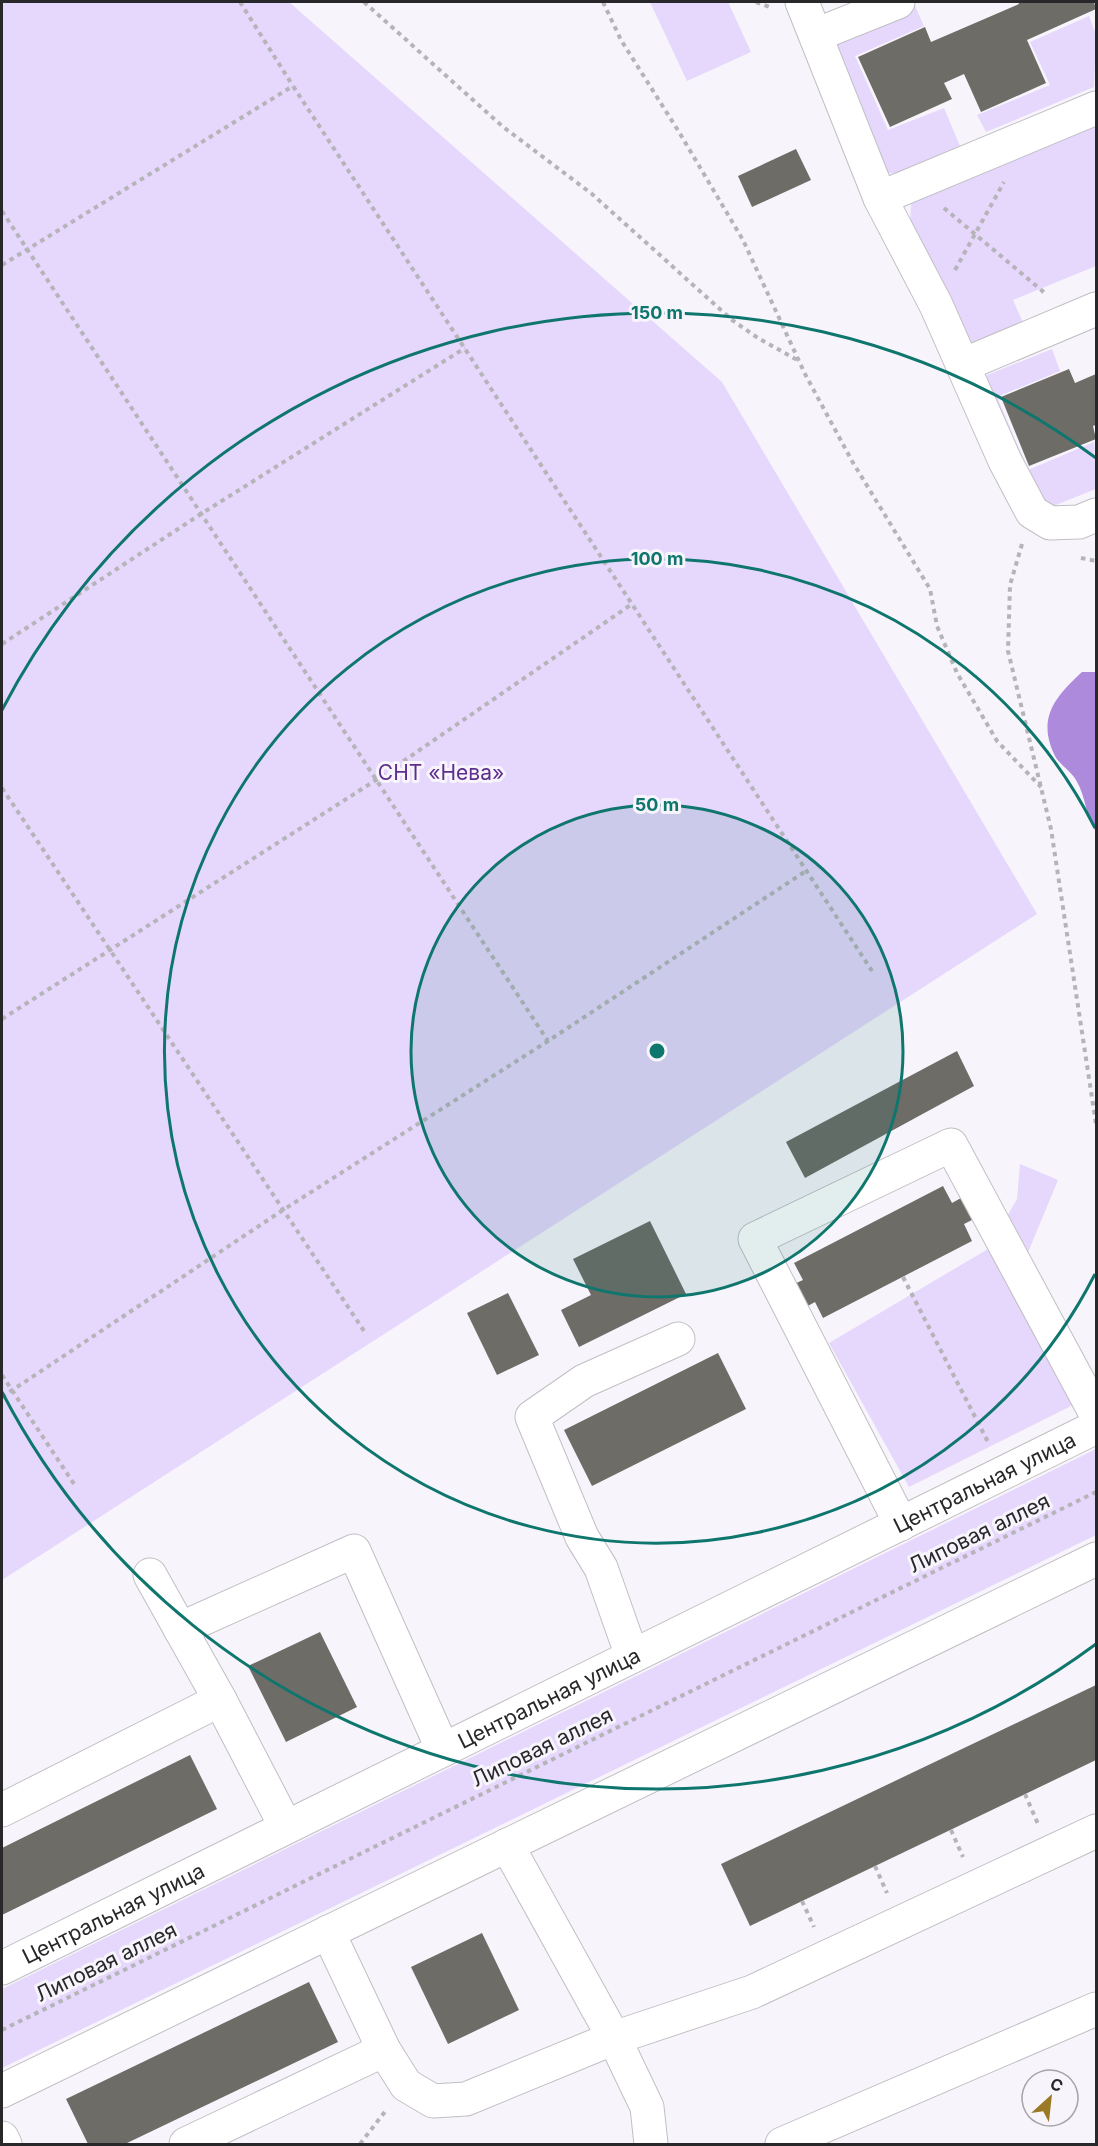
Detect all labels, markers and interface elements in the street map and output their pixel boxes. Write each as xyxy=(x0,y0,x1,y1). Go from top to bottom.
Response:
text: 150 m xyxy=(631,302,683,323)
text: 100 m xyxy=(631,548,683,569)
park label: СНТ «Нева» xyxy=(378,760,504,785)
text: 50 m xyxy=(635,794,679,815)
centre of rings xyxy=(647,1041,667,1061)
street label: Центральная улица xyxy=(889,1427,1080,1538)
street label: Липовая аллея xyxy=(904,1488,1054,1578)
street label: Центральная улица xyxy=(454,1642,644,1753)
street label: Липовая аллея xyxy=(467,1702,617,1792)
street label: Центральная улица xyxy=(18,1857,208,1969)
street label: Липовая аллея xyxy=(31,1917,181,2007)
north arrow xyxy=(1020,2068,1080,2128)
text: С xyxy=(1047,2073,1067,2096)

